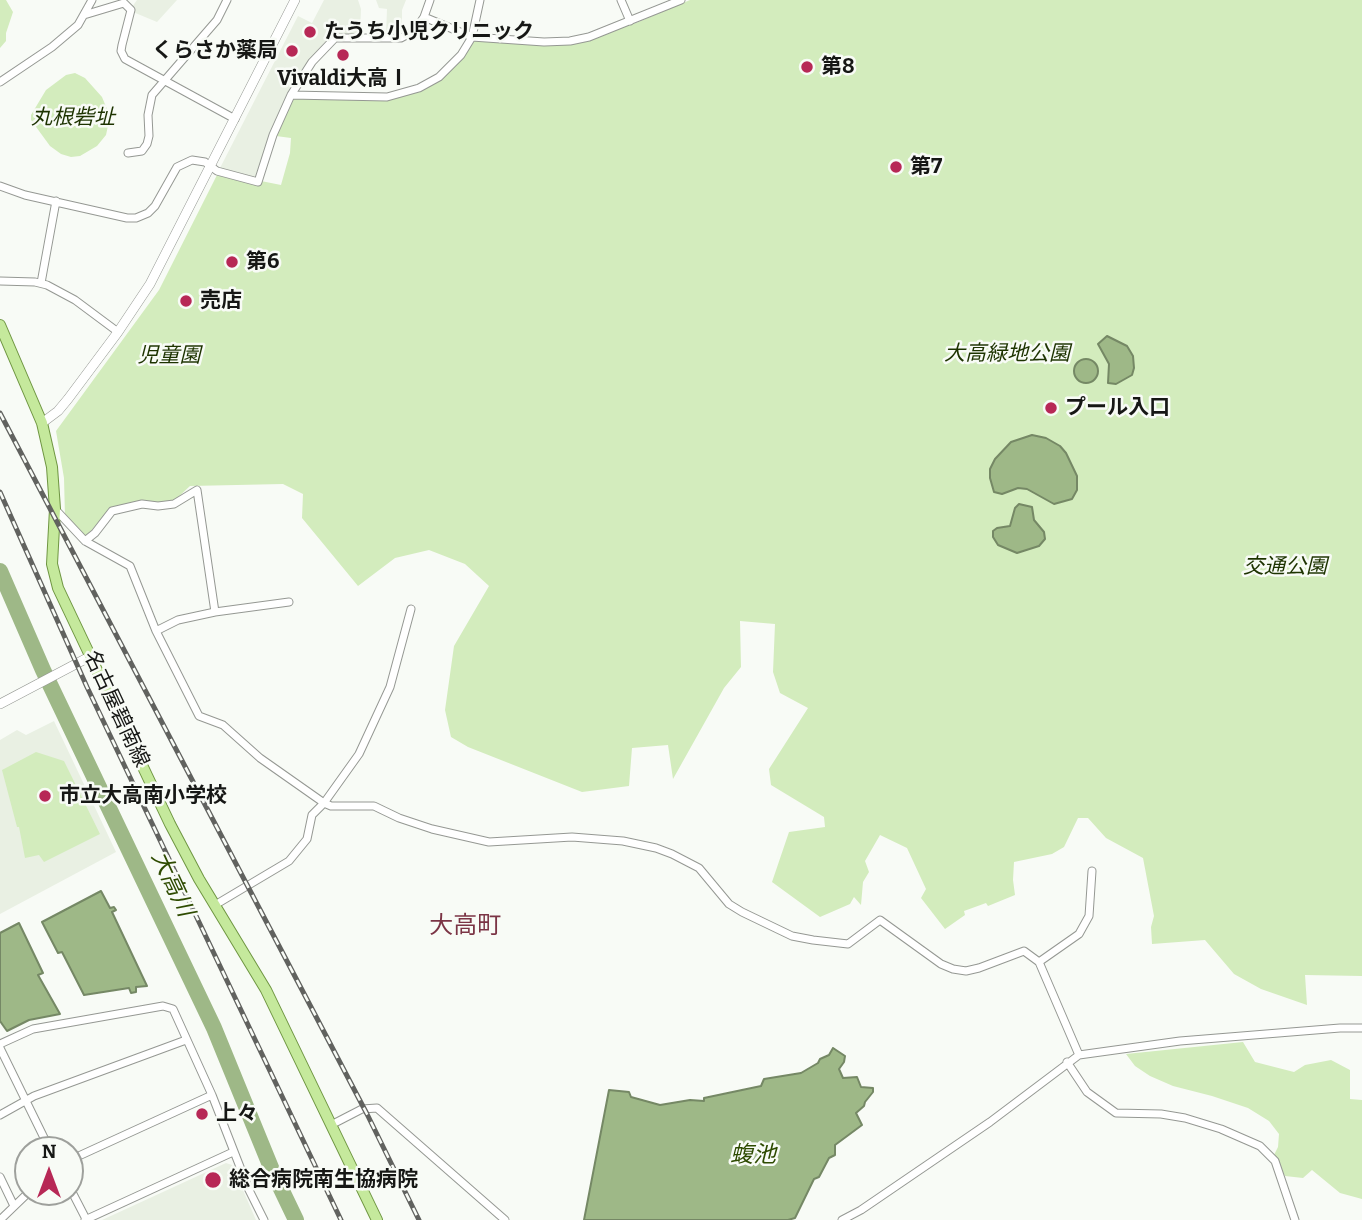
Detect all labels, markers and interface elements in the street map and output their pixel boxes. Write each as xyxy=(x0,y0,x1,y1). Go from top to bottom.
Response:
place label: たうち小児クリニック xyxy=(324,19,534,45)
marker: たうち小児クリニック xyxy=(302,24,318,40)
place label: くらさか薬局 xyxy=(152,38,278,64)
marker: くらさか薬局 xyxy=(284,43,300,59)
marker: Vivaldi大高Ⅰ xyxy=(335,47,351,63)
place label: 第8 xyxy=(821,54,855,80)
marker: 第8 xyxy=(799,59,815,75)
place label: Vivaldi大高Ⅰ xyxy=(277,66,409,92)
park label: 丸根砦址 xyxy=(31,105,115,131)
place label: 第7 xyxy=(910,154,942,180)
marker: 第7 xyxy=(888,159,904,175)
place label: 第6 xyxy=(246,249,279,275)
marker: 第6 xyxy=(224,254,240,270)
place label: 売店 xyxy=(200,288,242,314)
marker: 売店 xyxy=(178,293,194,309)
park label: 大高緑地公園 xyxy=(944,341,1070,367)
park label: 児童園 xyxy=(138,343,200,369)
place label: プール入口 xyxy=(1065,395,1170,421)
marker: プール入口 xyxy=(1043,400,1059,416)
park label: 交通公園 xyxy=(1243,554,1327,580)
street label: 名古屋碧南線 xyxy=(78,647,154,771)
place label: 市立大高南小学校 xyxy=(59,783,227,809)
marker: 市立大高南小学校 xyxy=(37,788,53,804)
water label: 大高川 xyxy=(145,847,199,921)
district label: 大高町 xyxy=(429,912,501,940)
place label: 上々 xyxy=(216,1101,258,1127)
marker: 上々 xyxy=(194,1106,210,1122)
north arrow xyxy=(14,1136,84,1206)
text: N xyxy=(42,1140,56,1163)
water label: 蝮池 xyxy=(730,1142,776,1170)
place label: 総合病院南生協病院 xyxy=(229,1167,418,1193)
marker: 総合病院南生協病院 xyxy=(203,1170,223,1190)

